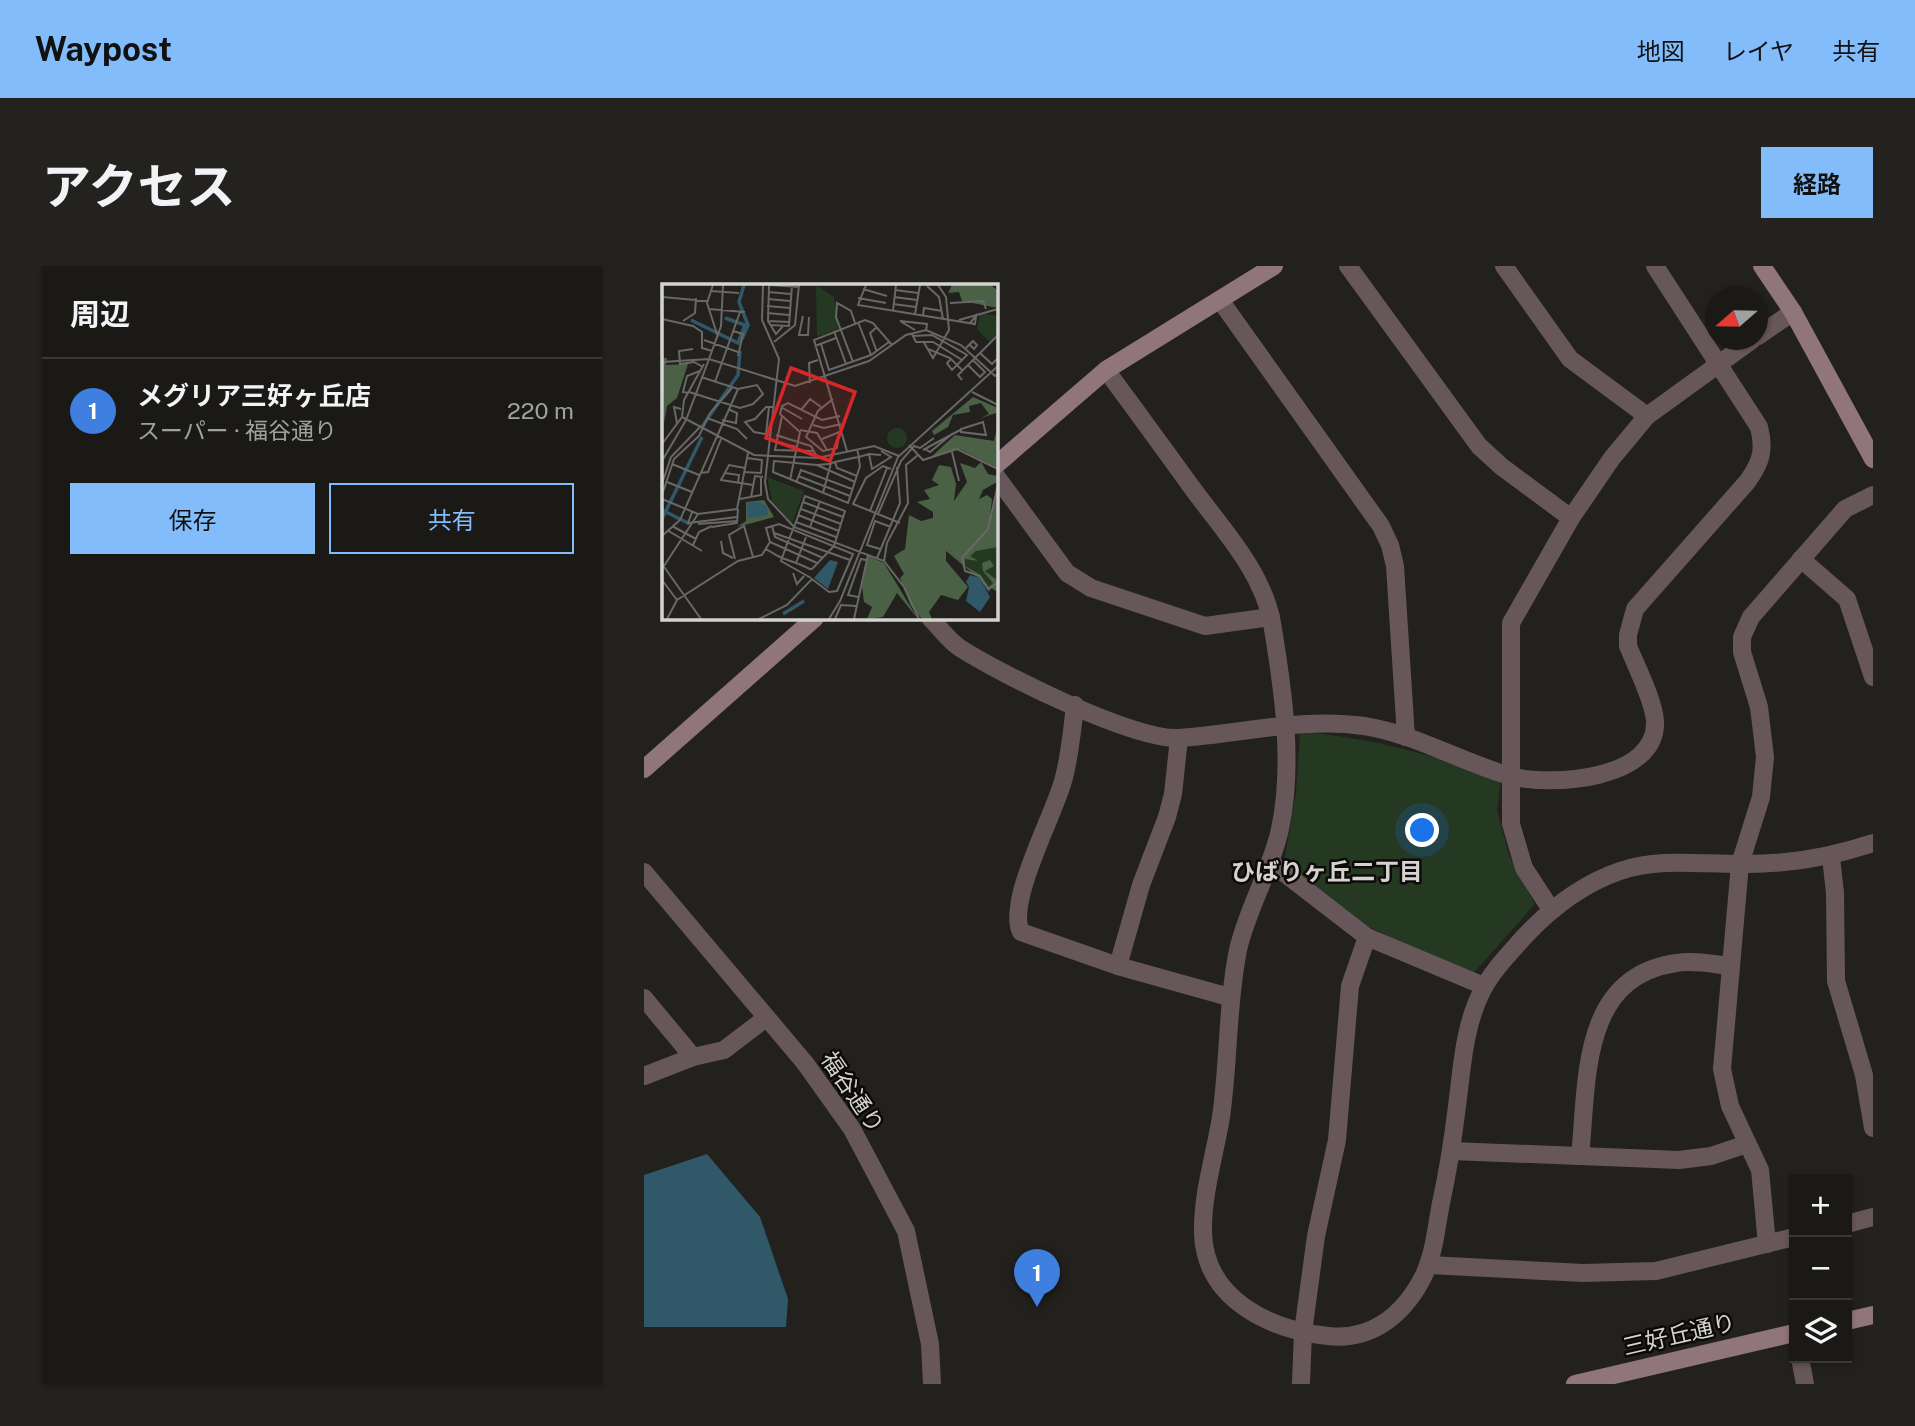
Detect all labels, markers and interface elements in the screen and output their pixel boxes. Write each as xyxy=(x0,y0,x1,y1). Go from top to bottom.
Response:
text: Waypost xyxy=(35,30,172,68)
text: 地図 xyxy=(1637,37,1685,65)
text: レイヤ xyxy=(1723,37,1794,65)
text: 共有 xyxy=(1832,37,1880,65)
button: 経路 xyxy=(1761,147,1873,218)
text: アクセス xyxy=(42,157,236,215)
inset map xyxy=(662,284,998,620)
north arrow xyxy=(1705,287,1768,350)
text: 周辺 xyxy=(70,296,130,332)
text: メグリア三好ヶ丘店 xyxy=(137,380,371,411)
text: 1 xyxy=(88,397,98,424)
text: 220 m xyxy=(507,397,574,424)
text: スーパー · 福谷通り xyxy=(137,417,337,444)
button: 保存 xyxy=(70,483,315,554)
button: 共有 xyxy=(329,483,574,554)
your location xyxy=(1405,813,1439,847)
district label: ひばりヶ丘二丁目 xyxy=(1231,857,1423,885)
street label: 福谷通り xyxy=(816,1046,890,1138)
map controls xyxy=(1789,1174,1852,1363)
button: + xyxy=(1789,1174,1852,1237)
button: − xyxy=(1789,1237,1852,1300)
pin: 1 xyxy=(1014,1249,1060,1307)
button: layers xyxy=(1789,1300,1852,1363)
street label: 三好丘通り xyxy=(1620,1308,1738,1360)

